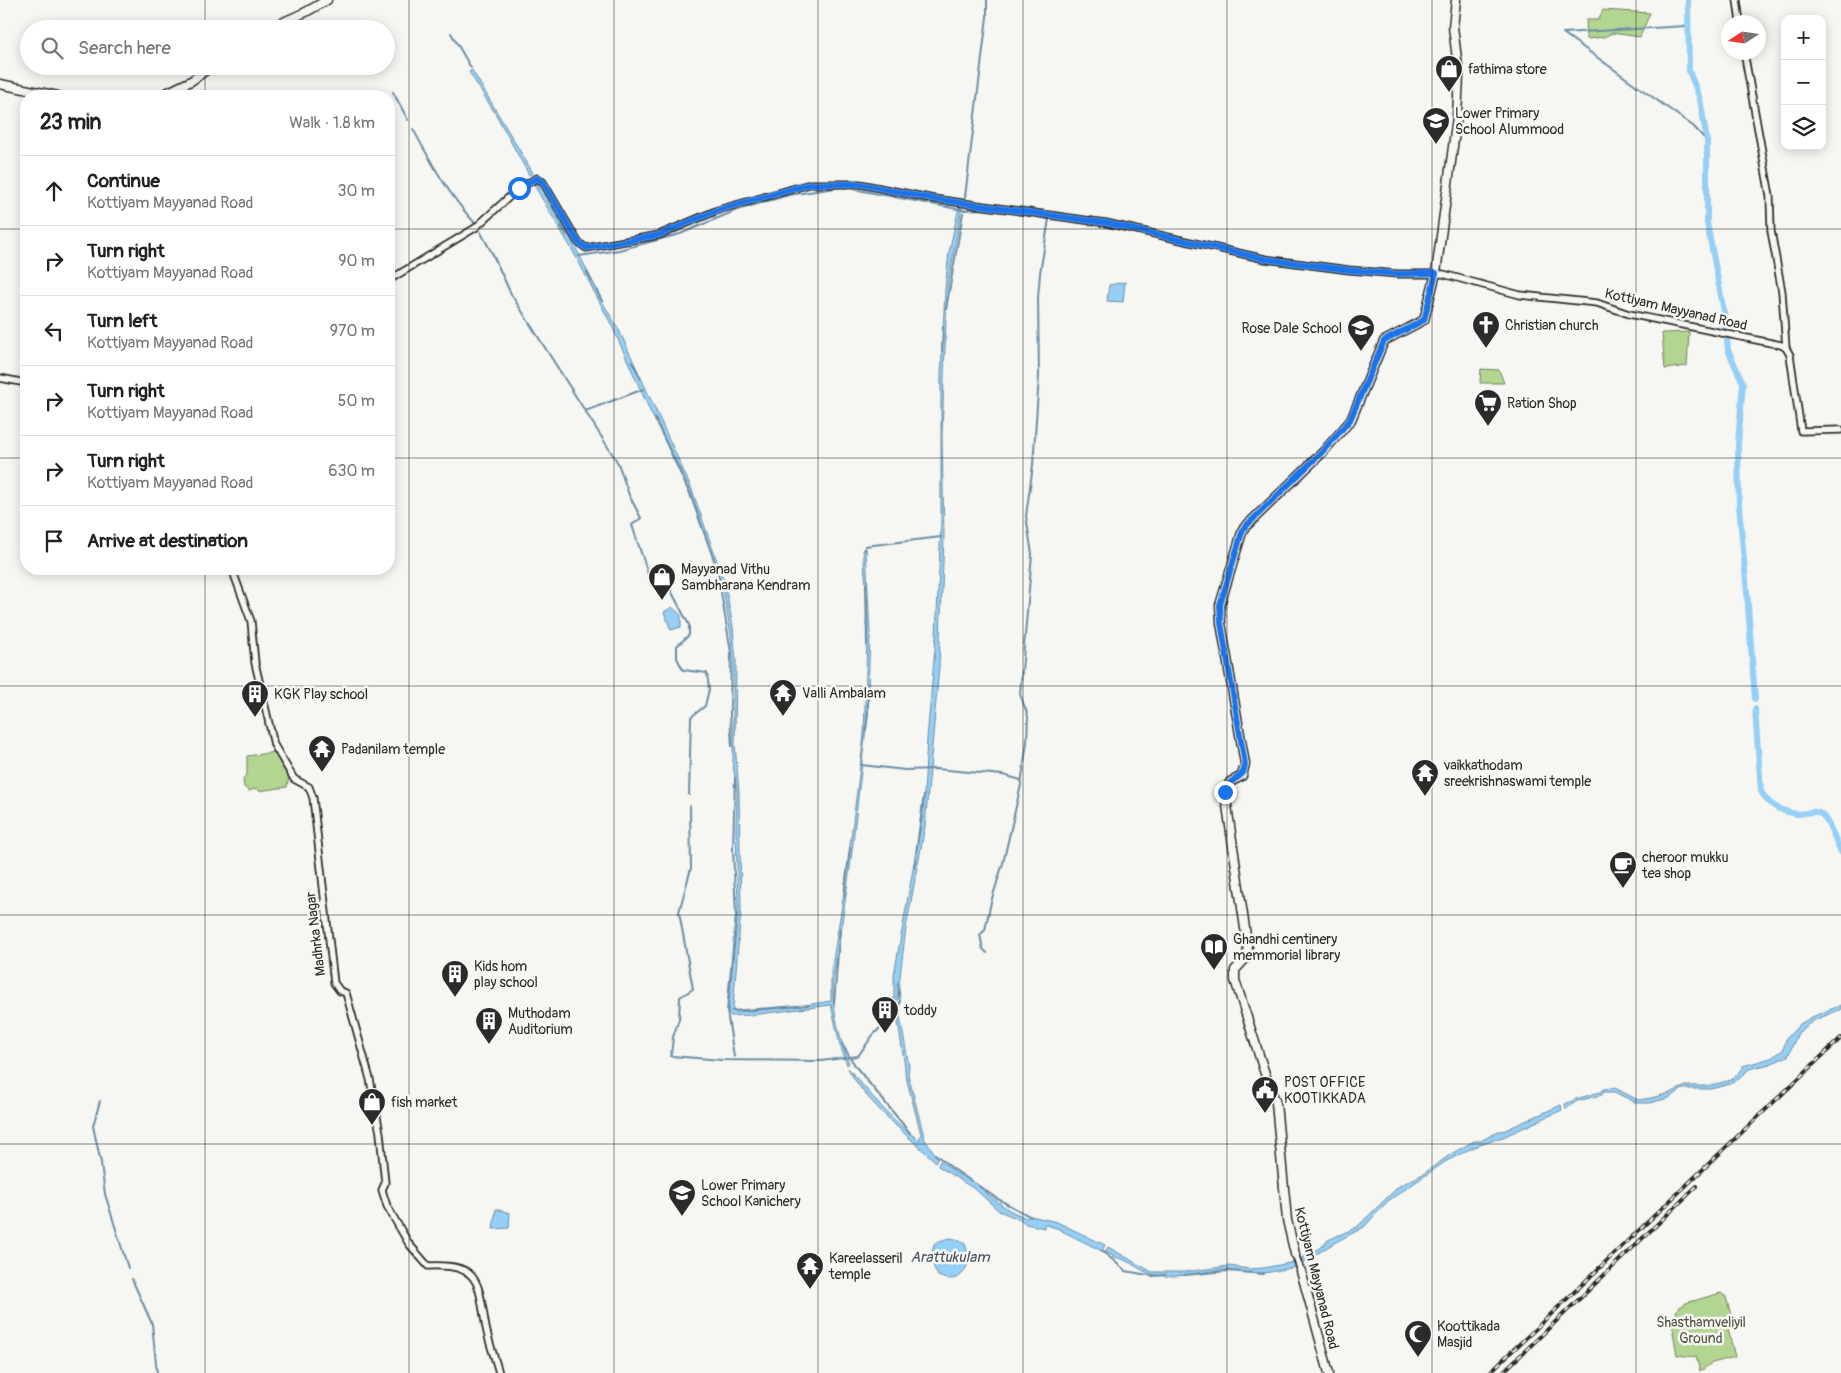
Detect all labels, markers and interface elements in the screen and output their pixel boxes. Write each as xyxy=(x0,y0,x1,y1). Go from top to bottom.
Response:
north arrow xyxy=(1721,15,1766,60)
map controls xyxy=(1781,15,1826,150)
button: + xyxy=(1781,15,1826,60)
search box xyxy=(20,20,395,75)
icon: search xyxy=(38,34,66,62)
text: Search here xyxy=(78,36,171,60)
shop icon: fathima store xyxy=(1434,54,1464,93)
button: − xyxy=(1781,60,1826,105)
place label: fathima store xyxy=(1468,61,1547,78)
place label: Lower Primary School Alummood xyxy=(1455,105,1564,138)
button: layers xyxy=(1781,105,1826,150)
school or university icon: Lower Primary School Alummood xyxy=(1421,106,1451,145)
text: 23 min xyxy=(40,109,101,136)
text: Walk · 1.8 km xyxy=(289,113,375,133)
text: Continue xyxy=(87,169,160,193)
icon: ahead xyxy=(40,177,68,205)
route start xyxy=(508,177,531,200)
text: 30 m xyxy=(337,181,375,201)
text: Kottiyam Mayyanad Road xyxy=(87,193,253,213)
text: Turn right xyxy=(87,239,165,263)
icon: right xyxy=(40,247,68,275)
text: 90 m xyxy=(338,251,375,271)
text: Kottiyam Mayyanad Road xyxy=(87,263,253,283)
street label: Kottiyam Mayyanad Road xyxy=(1603,285,1749,334)
text: Turn left xyxy=(87,309,157,333)
church icon: Christian church xyxy=(1471,310,1501,349)
school or university icon: Rose Dale School xyxy=(1346,313,1376,352)
icon: left xyxy=(40,317,68,345)
place label: Christian church xyxy=(1505,317,1599,334)
place label: Rose Dale School xyxy=(1241,320,1342,337)
text: 970 m xyxy=(330,321,375,341)
text: Kottiyam Mayyanad Road xyxy=(87,333,253,353)
text: Turn right xyxy=(87,379,165,403)
icon: right xyxy=(40,387,68,415)
supermarket icon: Ration Shop xyxy=(1473,388,1503,427)
text: 50 m xyxy=(338,391,375,411)
place label: Ration Shop xyxy=(1507,395,1577,412)
text: Kottiyam Mayyanad Road xyxy=(87,403,253,423)
text: Turn right xyxy=(87,449,165,473)
icon: right xyxy=(40,457,68,485)
text: 630 m xyxy=(328,461,375,481)
text: Kottiyam Mayyanad Road xyxy=(87,473,253,493)
icon: arrive xyxy=(40,527,68,555)
text: Arrive at destination xyxy=(87,529,248,553)
place label: Mayyanad Vithu Sambharana Kendram xyxy=(681,561,810,594)
shop icon: Mayyanad Vithu Sambharana Kendram xyxy=(647,562,677,601)
temple icon: Valli Ambalam xyxy=(768,678,798,717)
building icon: KGK Play school xyxy=(240,679,270,718)
place label: Valli Ambalam xyxy=(802,685,886,702)
place label: KGK Play school xyxy=(274,686,368,703)
temple icon: Padanilam temple xyxy=(307,734,337,773)
place label: Padanilam temple xyxy=(341,741,445,758)
place label: vaikkathodam sreekrishnaswami temple xyxy=(1443,757,1591,790)
temple icon: vaikkathodam sreekrishnaswami temple xyxy=(1410,758,1440,797)
route end xyxy=(1214,781,1237,804)
place label: cheroor mukku tea shop xyxy=(1641,849,1729,882)
cafe icon: cheroor mukku tea shop xyxy=(1608,850,1638,889)
street label: Madhrka Nagar xyxy=(302,891,329,977)
place label: Ghandhi centinery memmorial library xyxy=(1233,931,1340,964)
library icon: Ghandhi centinery memmorial library xyxy=(1199,932,1229,971)
place label: Kids hom play school xyxy=(474,958,538,991)
building icon: Kids hom play school xyxy=(440,959,470,998)
building icon: toddy xyxy=(870,995,900,1034)
place label: toddy xyxy=(903,1002,937,1019)
place label: Muthodam Auditorium xyxy=(508,1005,573,1038)
building icon: Muthodam Auditorium xyxy=(474,1006,504,1045)
place label: POST OFFICE KOOTIKKADA xyxy=(1284,1074,1366,1107)
public building icon: POST OFFICE KOOTIKKADA xyxy=(1250,1075,1280,1114)
shop icon: fish market xyxy=(357,1087,387,1126)
place label: fish market xyxy=(391,1094,458,1111)
place label: Lower Primary School Kanichery xyxy=(701,1177,801,1210)
school or university icon: Lower Primary School Kanichery xyxy=(667,1178,697,1217)
street label: Kottiyam Mayyanad Road xyxy=(1291,1205,1342,1351)
water label: Arattukulam xyxy=(911,1248,991,1267)
place label: Kareelasseril temple xyxy=(828,1250,903,1283)
temple icon: Kareelasseril temple xyxy=(795,1251,825,1290)
park label: Shasthamveliyil Ground xyxy=(1656,1314,1746,1347)
place label: Koottikada Masjid xyxy=(1437,1318,1500,1351)
mosque icon: Koottikada Masjid xyxy=(1403,1319,1433,1358)

